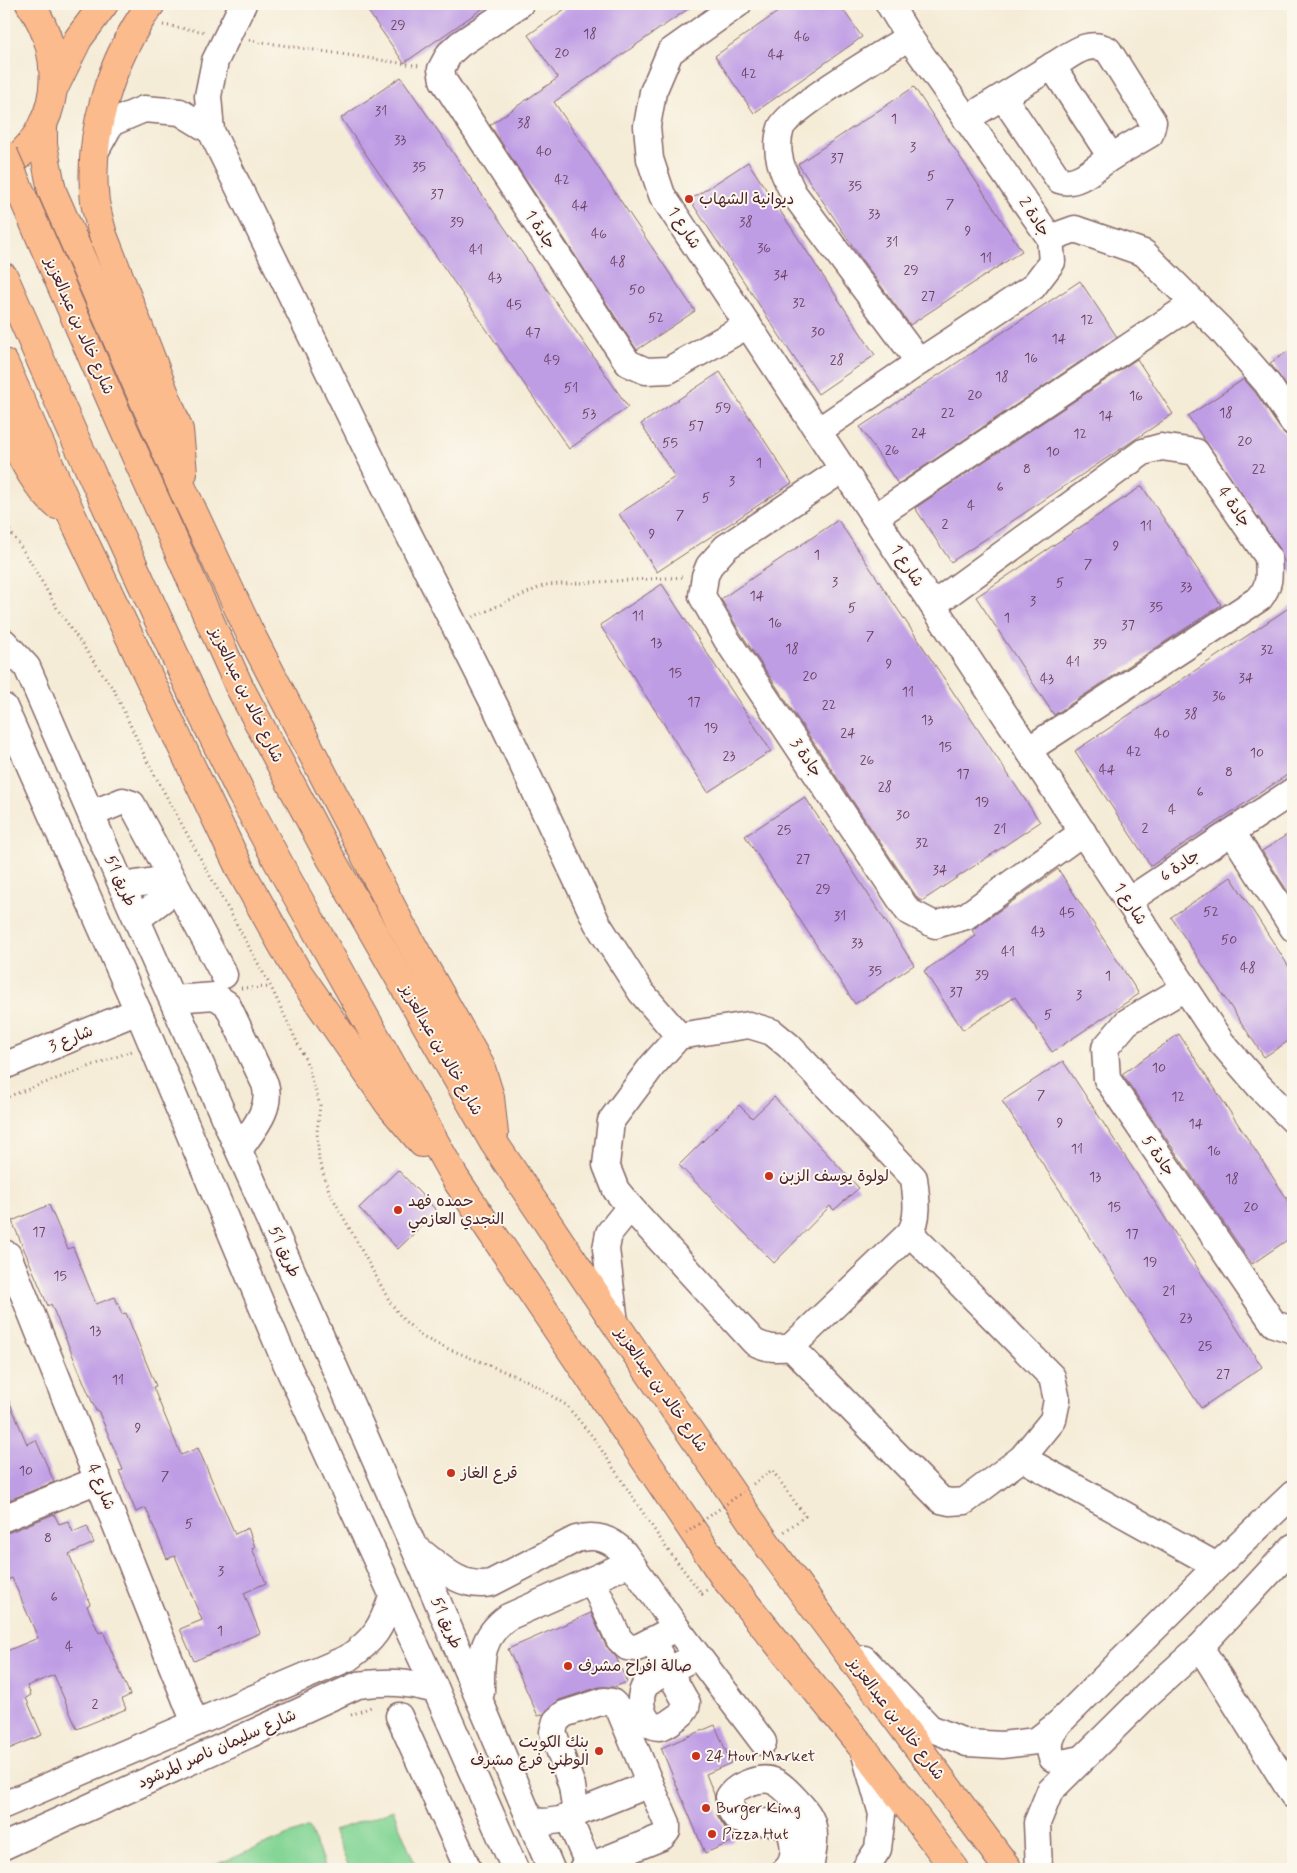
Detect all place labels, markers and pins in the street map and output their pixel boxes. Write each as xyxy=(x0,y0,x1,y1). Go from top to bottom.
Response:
place label: ديوانية الشهاب xyxy=(699,189,794,210)
marker: ديوانية الشهاب xyxy=(683,193,695,205)
place label: لولوة يوسف الزبن xyxy=(779,1166,889,1187)
marker: لولوة يوسف الزبن xyxy=(763,1170,775,1182)
place label: حمده فهد النجدي العازمي xyxy=(408,1191,504,1233)
marker: حمده فهد النجدي العازمي xyxy=(392,1204,404,1216)
place label: قرع الغاز xyxy=(459,1463,518,1484)
marker: قرع الغاز xyxy=(445,1467,457,1479)
place label: صالة افراح مشرف xyxy=(578,1656,692,1677)
marker: صالة افراح مشرف xyxy=(562,1660,574,1672)
place label: بنك الكويت الوطني فرع مشرف xyxy=(470,1732,589,1774)
marker: بنك الكويت الوطني فرع مشرف xyxy=(593,1745,605,1757)
place label: 24 Hour Market xyxy=(706,1746,816,1767)
marker: 24 Hour Market xyxy=(690,1750,702,1762)
place label: Burger King xyxy=(716,1798,801,1820)
marker: Burger King xyxy=(700,1802,712,1814)
place label: Pizza Hut xyxy=(722,1824,789,1845)
marker: Pizza Hut xyxy=(706,1828,718,1840)

